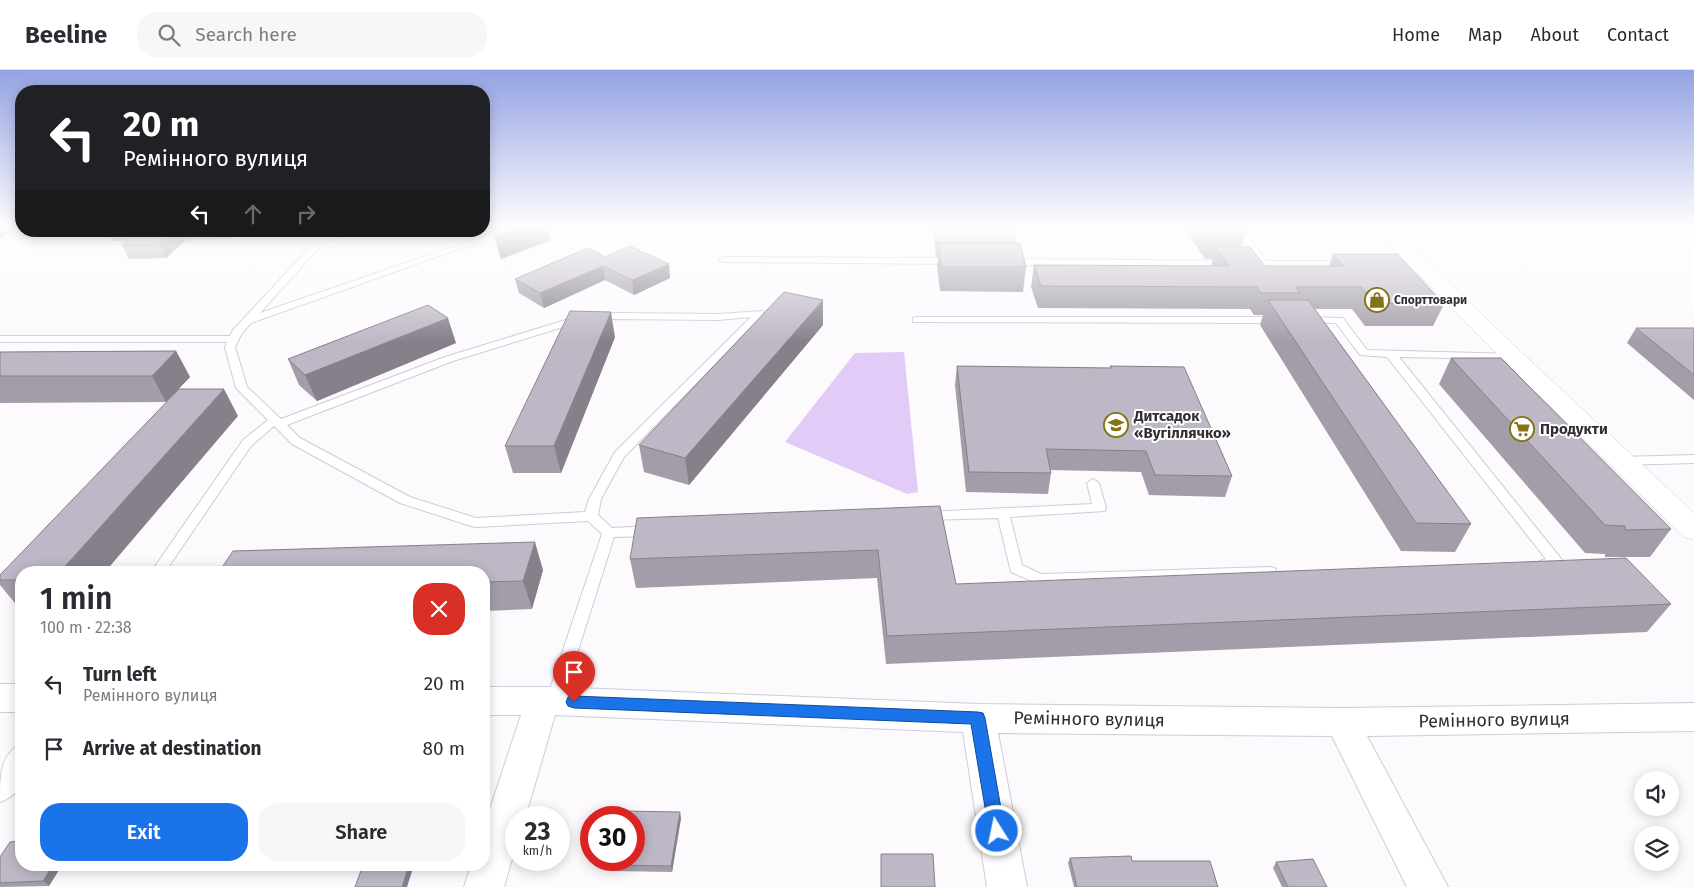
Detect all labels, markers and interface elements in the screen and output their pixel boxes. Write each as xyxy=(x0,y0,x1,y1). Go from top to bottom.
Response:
search box xyxy=(137,12,487,57)
text: Beeline xyxy=(25,21,107,49)
icon: search xyxy=(155,21,183,49)
text: Search here xyxy=(195,23,297,46)
text: Home xyxy=(1392,24,1440,46)
text: Map xyxy=(1468,24,1502,46)
text: About xyxy=(1530,24,1579,46)
text: Contact xyxy=(1607,24,1669,46)
text: 20 m xyxy=(123,103,199,145)
icon: left xyxy=(40,105,105,170)
text: Ремінного вулиця xyxy=(123,145,308,172)
icon: left xyxy=(186,200,214,228)
icon: ahead xyxy=(239,200,267,228)
icon: right xyxy=(292,200,320,228)
shop icon: Спорттовари xyxy=(1364,287,1390,313)
place label: Спорттовари xyxy=(1394,293,1467,307)
place label: Дитсадок «Вугіллячко» xyxy=(1133,407,1231,442)
school or university icon: Дитсадок «Вугіллячко» xyxy=(1103,412,1129,438)
supermarket icon: Продукти xyxy=(1509,416,1535,442)
place label: Продукти xyxy=(1540,420,1608,438)
text: 1 min xyxy=(40,581,112,617)
button: close xyxy=(413,583,465,635)
text: 100 m · 22:38 xyxy=(40,618,132,637)
pin xyxy=(553,651,595,702)
icon: arrive xyxy=(560,658,588,686)
text: Turn left xyxy=(83,663,157,686)
icon: left xyxy=(40,670,68,698)
text: 20 m xyxy=(424,672,465,695)
text: Ремінного вулиця xyxy=(83,686,218,705)
street label: Ремінного вулиця xyxy=(1013,707,1165,731)
street label: Ремінного вулиця xyxy=(1418,708,1570,732)
icon: arrive xyxy=(40,735,68,763)
text: Arrive at destination xyxy=(83,737,262,760)
text: 80 m xyxy=(423,737,465,760)
map controls xyxy=(1634,771,1679,871)
button: sound xyxy=(1634,771,1679,816)
button: Exit xyxy=(40,803,248,861)
button: Share xyxy=(258,803,465,861)
position arrow xyxy=(970,804,1022,856)
speed limit sign: 30 xyxy=(580,806,645,871)
text: 23 xyxy=(525,817,550,847)
button: layers xyxy=(1634,826,1679,871)
text: km/h xyxy=(523,844,552,858)

